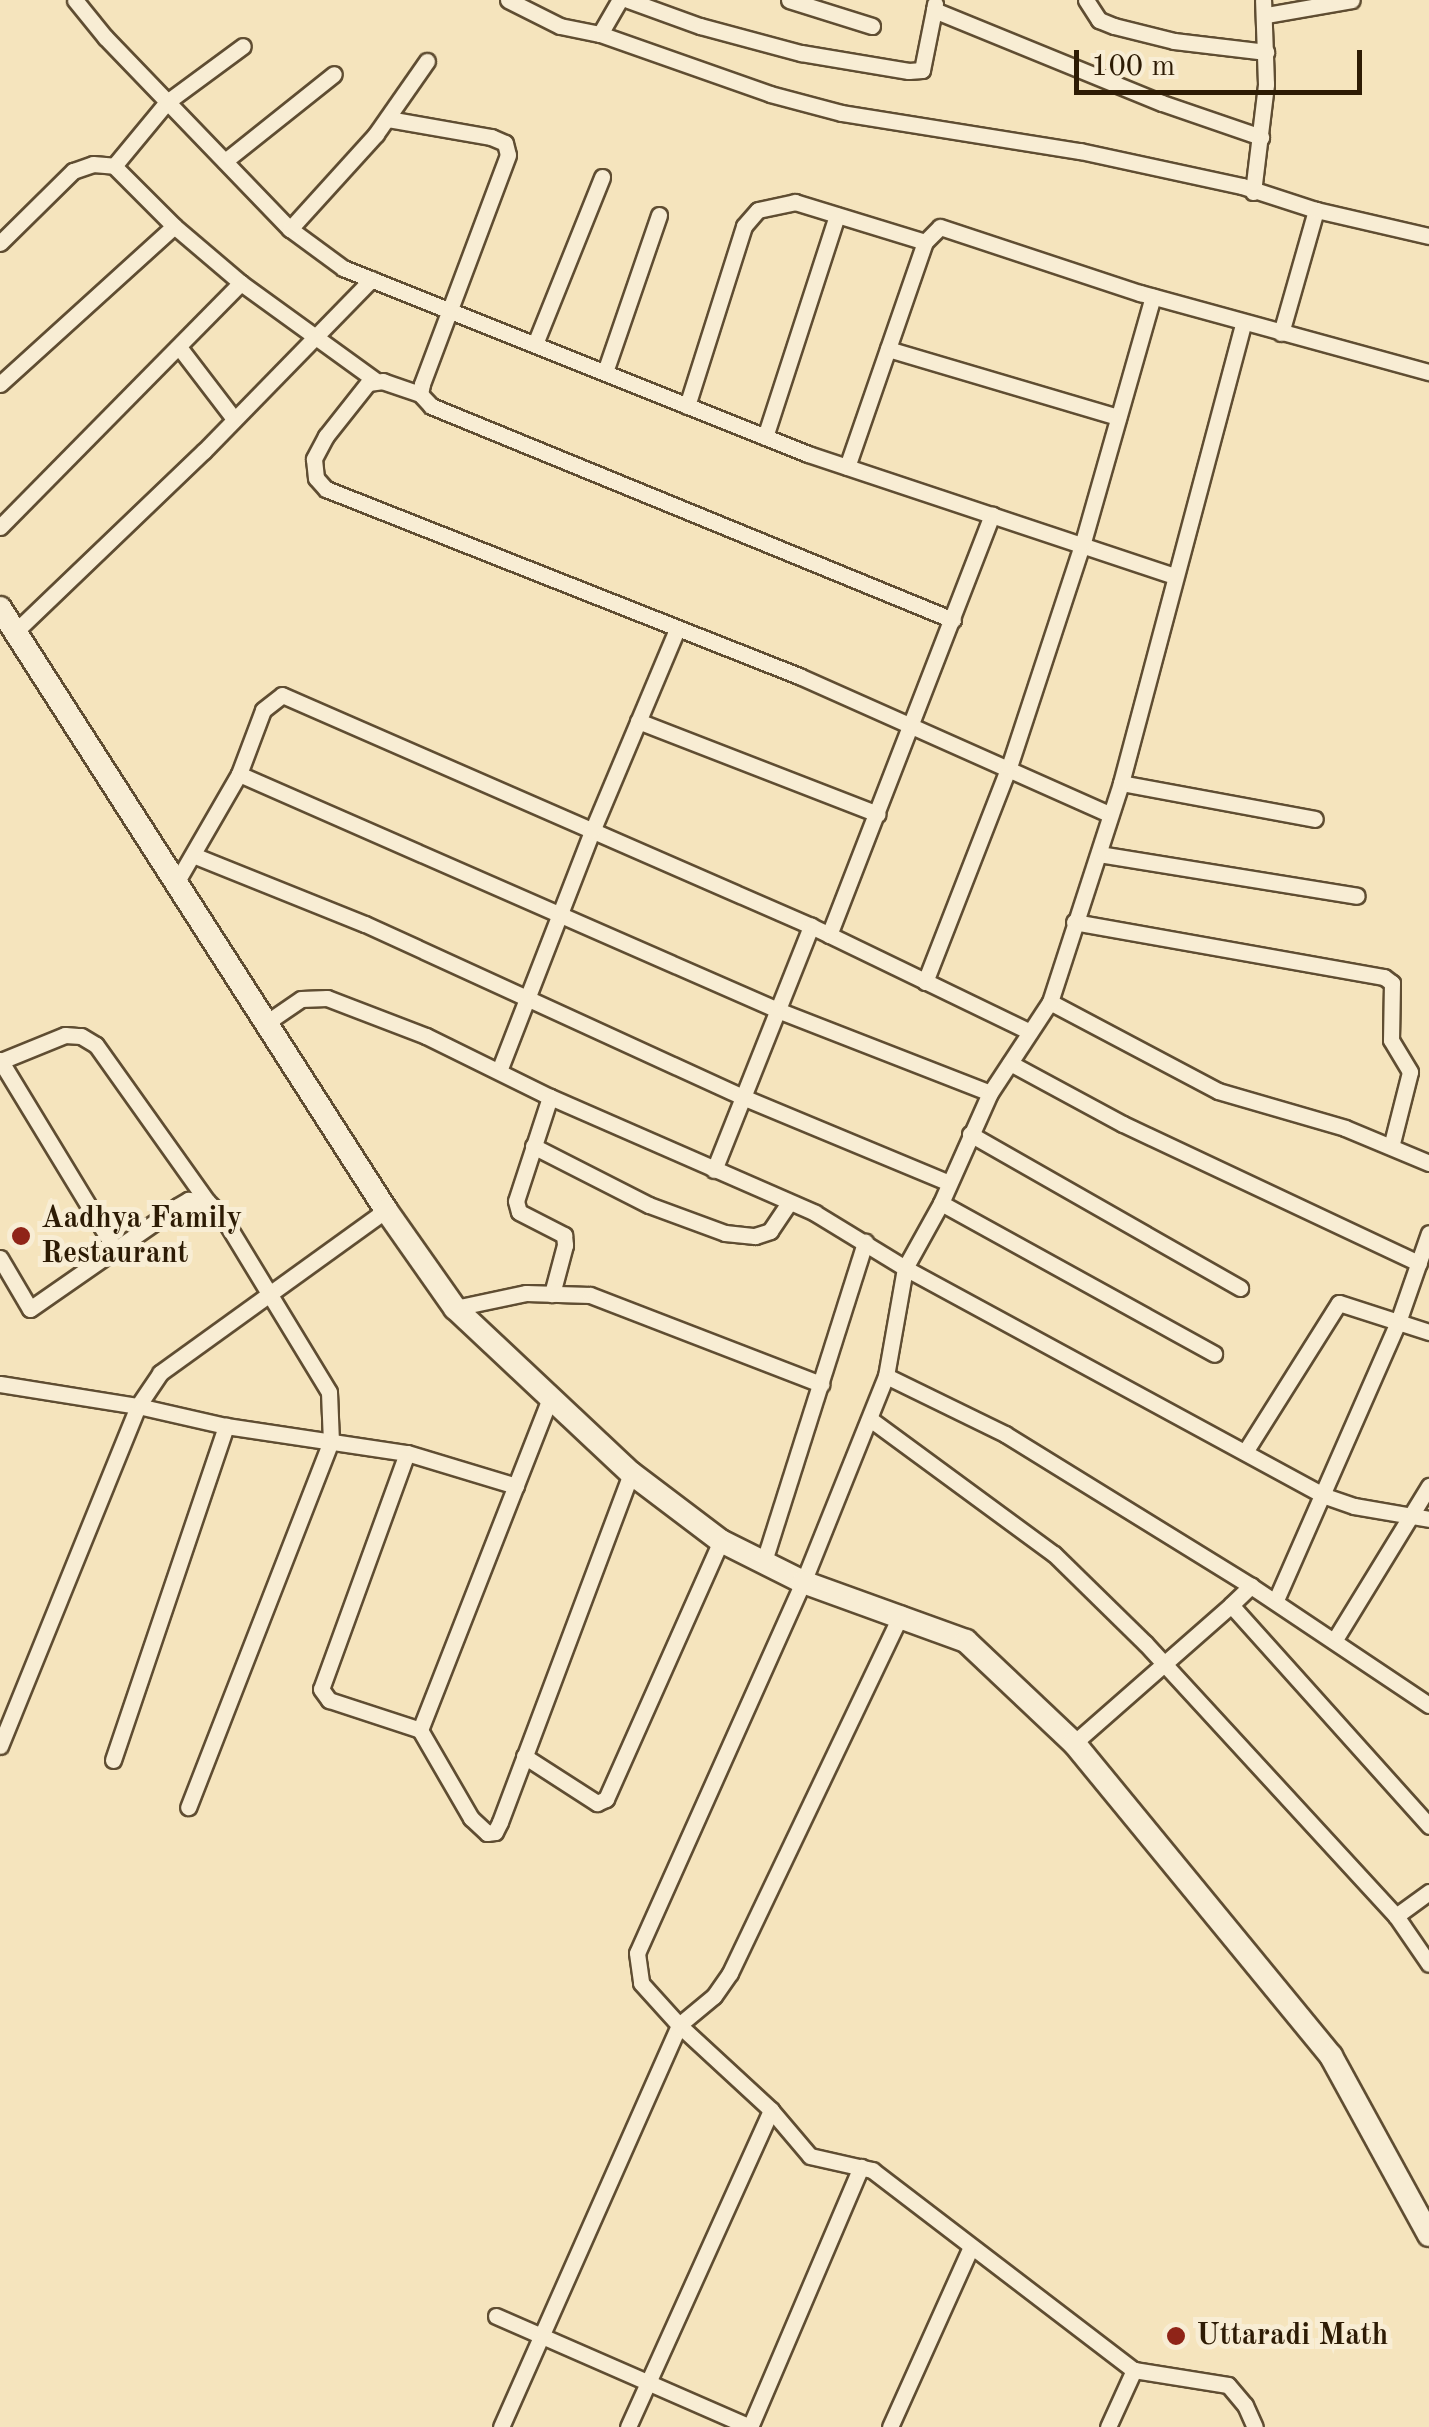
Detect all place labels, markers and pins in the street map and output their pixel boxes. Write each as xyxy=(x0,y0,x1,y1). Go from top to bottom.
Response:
place label: Aadhya Family Restaurant xyxy=(41,1201,242,1272)
marker: Aadhya Family Restaurant xyxy=(10,1225,32,1247)
place label: Uttaradi Math xyxy=(1196,2318,1388,2354)
marker: Uttaradi Math xyxy=(1165,2325,1187,2347)

